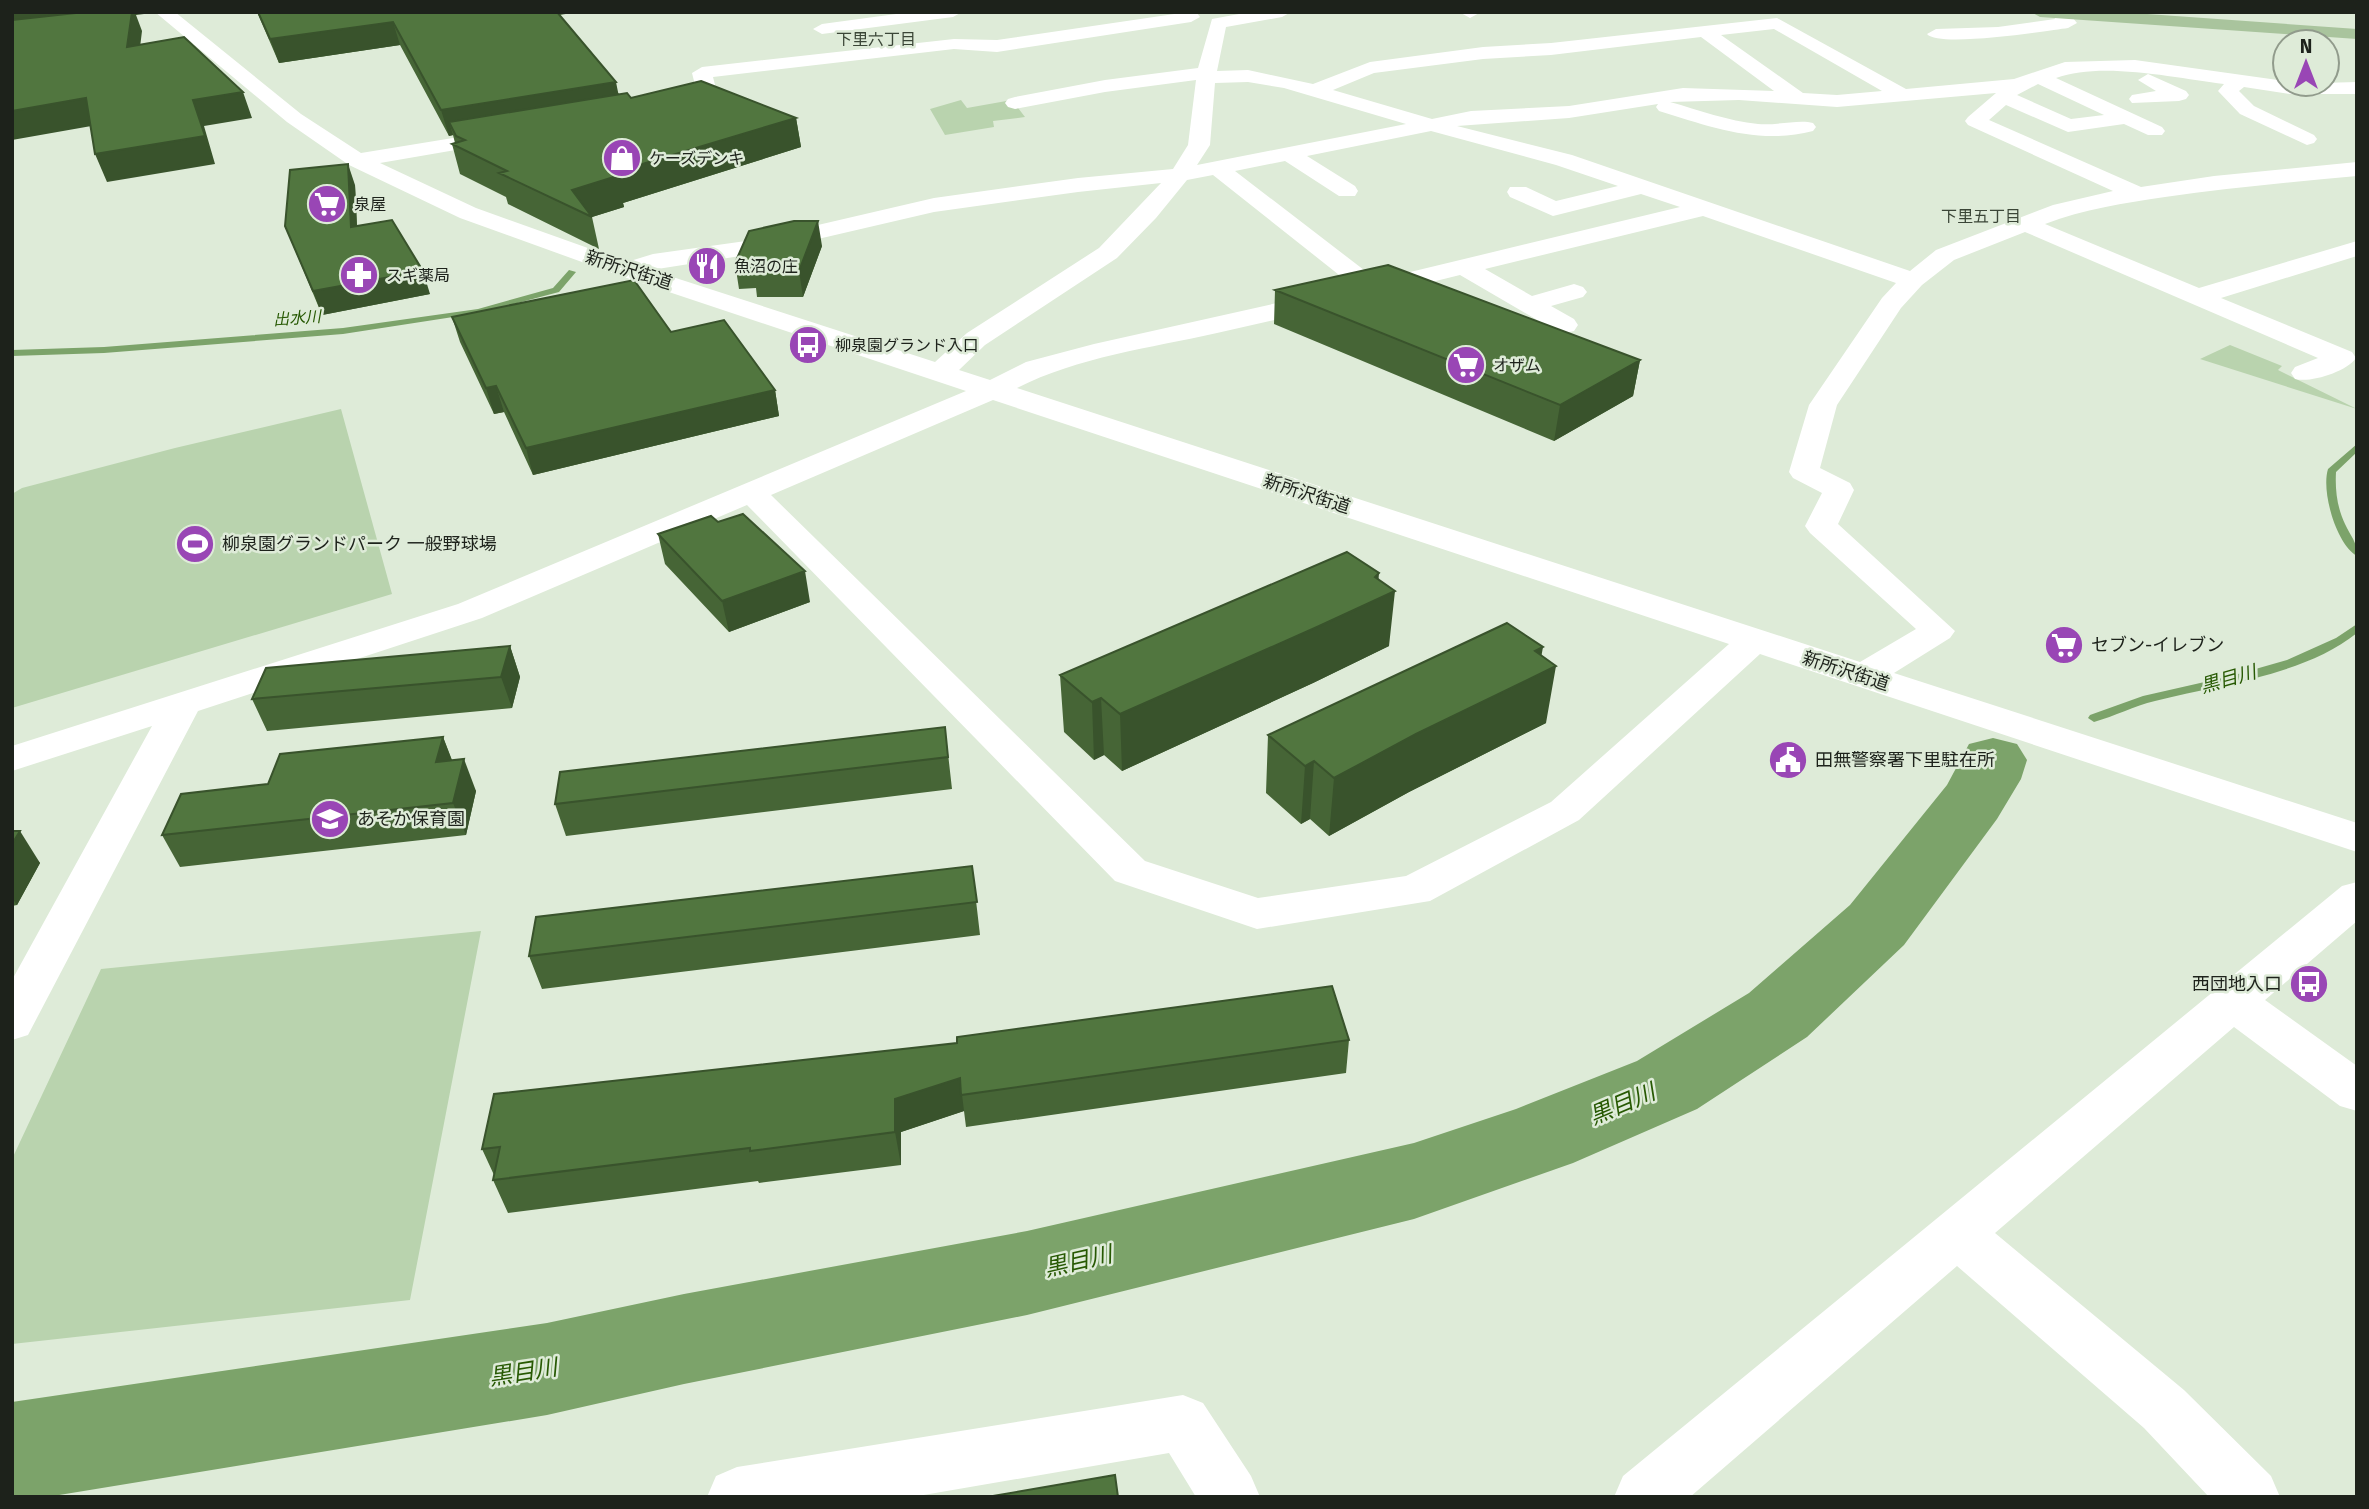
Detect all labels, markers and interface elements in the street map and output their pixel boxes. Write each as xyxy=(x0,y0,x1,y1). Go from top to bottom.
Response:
north arrow xyxy=(2271,28,2341,98)
district label: 下里六丁目 xyxy=(836,30,916,49)
text: N xyxy=(2300,35,2312,58)
shop icon: ケーズデンキ xyxy=(601,137,643,179)
place label: ケーズデンキ xyxy=(649,149,744,168)
supermarket icon: 泉屋 xyxy=(306,183,348,225)
place label: 泉屋 xyxy=(354,195,386,214)
district label: 下里五丁目 xyxy=(1941,207,2021,226)
restaurant icon: 魚沼の庄 xyxy=(686,245,728,287)
street label: 新所沢街道 xyxy=(583,246,675,294)
pharmacy icon: スギ薬局 xyxy=(338,254,380,296)
place label: 魚沼の庄 xyxy=(734,257,798,276)
place label: スギ薬局 xyxy=(386,266,450,285)
water label: 出水川 xyxy=(272,307,324,329)
bus stop icon: 柳泉園グランド入口 xyxy=(787,324,829,366)
place label: 柳泉園グランド入口 xyxy=(835,336,979,355)
supermarket icon: オザム xyxy=(1445,344,1487,386)
place label: オザム xyxy=(1493,356,1541,375)
street label: 新所沢街道 xyxy=(1261,470,1353,518)
sports icon: 柳泉園グランドパーク 一般野球場 xyxy=(174,523,216,565)
place label: 柳泉園グランドパーク 一般野球場 xyxy=(222,533,497,555)
supermarket icon: セブン-イレブン xyxy=(2043,624,2085,666)
place label: セブン-イレブン xyxy=(2091,634,2224,656)
street label: 新所沢街道 xyxy=(1800,647,1892,695)
water label: 黒目川 xyxy=(2197,660,2260,698)
public building icon: 田無警察署下里駐在所 xyxy=(1767,739,1809,781)
place label: 田無警察署下里駐在所 xyxy=(1815,749,1995,771)
school or university icon: あそか保育園 xyxy=(309,798,351,840)
place label: あそか保育園 xyxy=(357,808,465,830)
bus stop icon: 西団地入口 xyxy=(2288,963,2330,1005)
place label: 西団地入口 xyxy=(2192,973,2282,995)
water label: 黒目川 xyxy=(1585,1076,1662,1130)
water label: 黒目川 xyxy=(1041,1239,1118,1282)
water label: 黒目川 xyxy=(487,1352,562,1391)

